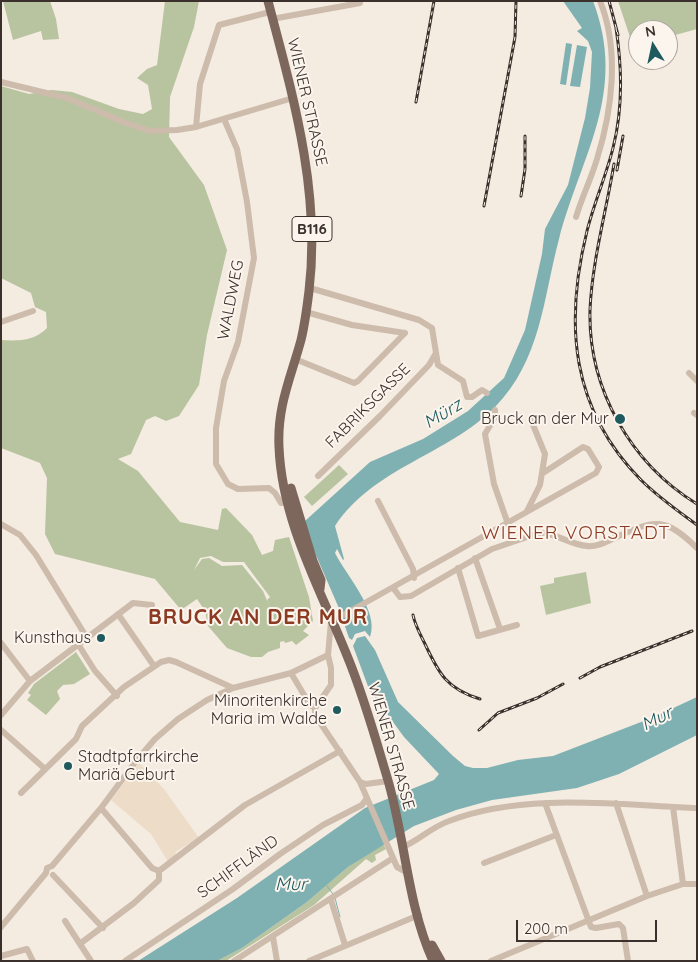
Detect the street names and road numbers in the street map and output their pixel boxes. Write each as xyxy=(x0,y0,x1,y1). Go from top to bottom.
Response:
street label: WIENER STRASSE xyxy=(283,36,331,168)
road number: B116 xyxy=(292,216,332,242)
street label: WALDWEG xyxy=(214,258,248,342)
street label: FABRIKSGASSE xyxy=(322,360,414,452)
street label: WIENER STRASSE xyxy=(364,680,418,812)
street label: SCHIFFLÄND xyxy=(194,831,282,903)

